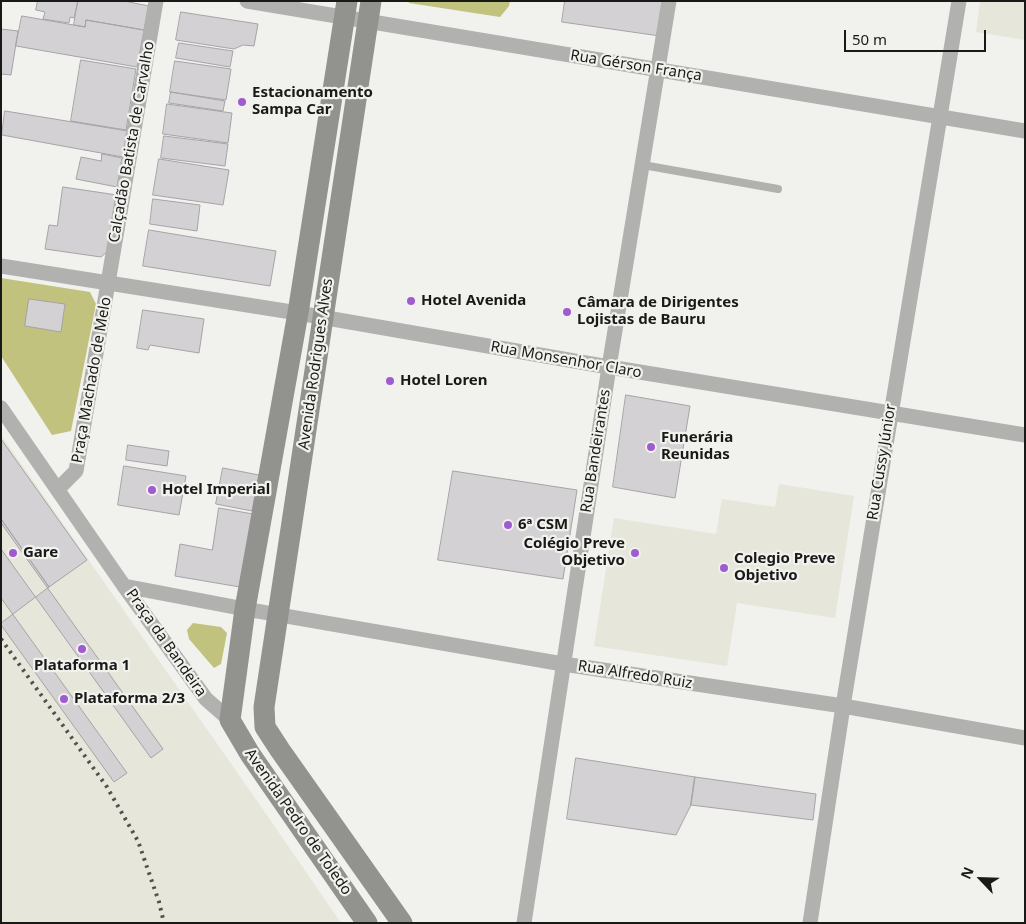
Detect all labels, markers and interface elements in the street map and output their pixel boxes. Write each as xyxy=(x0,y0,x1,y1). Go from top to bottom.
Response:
scale bar xyxy=(846,20,988,52)
text: 50 m xyxy=(852,29,887,49)
street label: Calçadão Batista de Carvalho xyxy=(105,40,159,244)
street label: Rua Gérson França xyxy=(569,47,703,85)
place label: Estacionamento Sampa Car xyxy=(252,84,373,119)
marker: Estacionamento Sampa Car xyxy=(236,96,248,108)
street label: Avenida Rodrigues Alves xyxy=(295,277,337,451)
place label: Hotel Avenida xyxy=(421,292,526,310)
place label: Câmara de Dirigentes Lojistas de Bauru xyxy=(577,294,739,329)
street label: Praça Machado de Melo xyxy=(68,295,116,465)
marker: Hotel Avenida xyxy=(405,295,417,307)
marker: Câmara de Dirigentes Lojistas de Bauru xyxy=(561,306,573,318)
street label: Rua Monsenhor Claro xyxy=(489,338,643,382)
place label: Hotel Loren xyxy=(400,372,488,390)
marker: Hotel Loren xyxy=(384,375,396,387)
street label: Rua Bandeirantes xyxy=(577,388,615,514)
street label: Rua Cussy Júnior xyxy=(864,403,900,521)
place label: Funerária Reunidas xyxy=(661,429,733,464)
marker: Funerária Reunidas xyxy=(645,441,657,453)
place label: Hotel Imperial xyxy=(162,481,270,499)
marker: Hotel Imperial xyxy=(146,484,158,496)
place label: 6ª CSM xyxy=(518,516,568,534)
marker: 6ª CSM xyxy=(502,519,514,531)
place label: Colégio Preve Objetivo xyxy=(523,535,625,570)
place label: Gare xyxy=(23,544,58,562)
marker: Gare xyxy=(7,547,19,559)
marker: Colégio Preve Objetivo xyxy=(629,547,641,559)
place label: Colegio Preve Objetivo xyxy=(734,550,836,585)
marker: Colegio Preve Objetivo xyxy=(718,562,730,574)
street label: Praça da Bandeira xyxy=(122,586,210,700)
marker: Plataforma 1 xyxy=(76,643,88,655)
place label: Plataforma 1 xyxy=(34,657,130,675)
street label: Rua Alfredo Ruiz xyxy=(577,657,693,693)
place label: Plataforma 2/3 xyxy=(74,690,185,708)
marker: Plataforma 2/3 xyxy=(58,693,70,705)
street label: Avenida Pedro de Toledo xyxy=(241,745,355,899)
north arrow xyxy=(956,854,1006,904)
text: N xyxy=(956,864,978,882)

